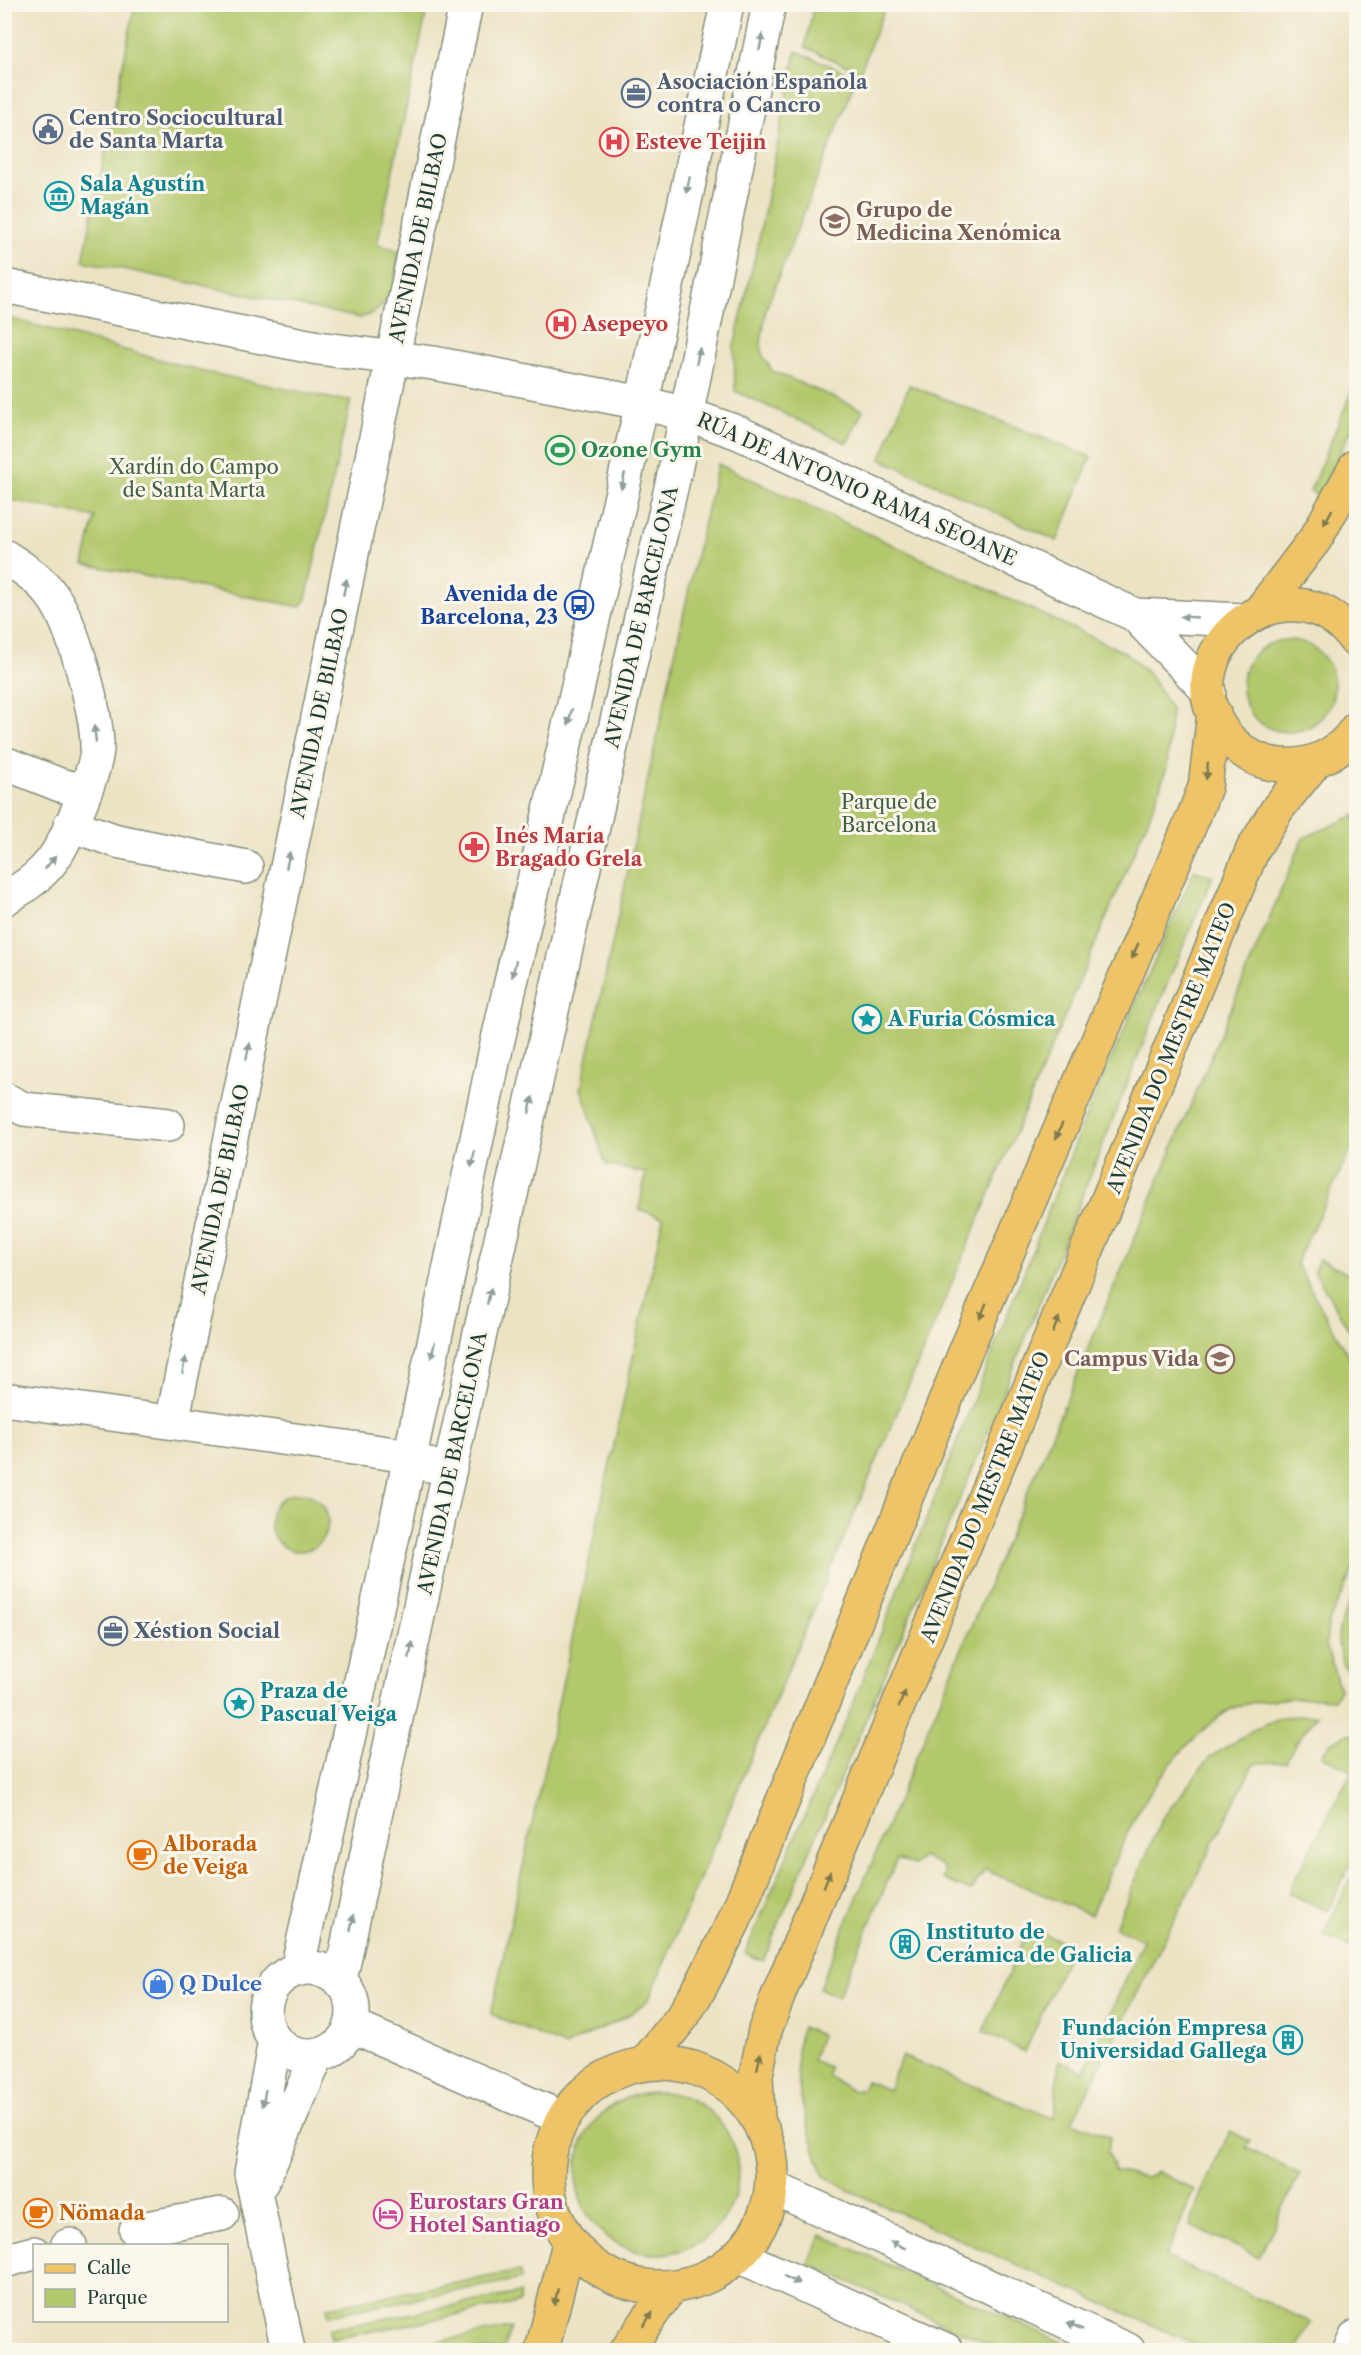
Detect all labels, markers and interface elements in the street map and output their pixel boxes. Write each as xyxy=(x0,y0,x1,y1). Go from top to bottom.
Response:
one-way arrow xyxy=(757,32,766,51)
place label: Asociación Española contra o Cancro xyxy=(656,70,868,117)
office icon: Asociación Española contra o Cancro xyxy=(620,77,652,109)
place label: Centro Sociocultural de Santa Marta xyxy=(69,106,283,153)
public building icon: Centro Sociocultural de Santa Marta xyxy=(32,113,64,145)
hospital icon: Esteve Teijin xyxy=(598,126,630,158)
place label: Esteve Teijin xyxy=(635,130,767,154)
street label: AVENIDA DE BILBAO xyxy=(384,131,452,346)
place label: Sala Agustín Magán xyxy=(80,172,206,219)
one-way arrow xyxy=(683,176,692,195)
museum icon: Sala Agustín Magán xyxy=(43,180,75,212)
place label: Grupo de Medicina Xenómica xyxy=(856,198,1062,245)
school or university icon: Grupo de Medicina Xenómica xyxy=(819,205,851,237)
hospital icon: Asepeyo xyxy=(545,308,577,340)
place label: Asepeyo xyxy=(581,312,668,336)
one-way arrow xyxy=(694,347,703,366)
street label: RÚA DE ANTONIO RAMA SEOANE xyxy=(694,407,1021,571)
sports icon: Ozone Gym xyxy=(544,434,576,466)
place label: Ozone Gym xyxy=(581,438,702,462)
park label: Xardín do Campo de Santa Marta xyxy=(108,455,279,502)
one-way arrow xyxy=(618,471,628,490)
street label: AVENIDA DE BARCELONA xyxy=(599,482,683,751)
one-way arrow xyxy=(1323,509,1333,526)
one-way arrow xyxy=(341,577,350,596)
place label: Avenida de Barcelona, 23 xyxy=(420,582,558,629)
bus stop icon: Avenida de Barcelona, 23 xyxy=(563,589,595,621)
street label: AVENIDA DE BILBAO xyxy=(285,606,353,821)
one-way arrow xyxy=(1180,613,1199,622)
one-way arrow xyxy=(565,708,575,726)
one-way arrow xyxy=(90,725,100,744)
one-way arrow xyxy=(1202,761,1212,780)
park label: Parque de Barcelona xyxy=(841,790,937,837)
place label: Inés María Bragado Grela xyxy=(495,824,643,871)
pharmacy icon: Inés María Bragado Grela xyxy=(458,831,490,863)
one-way arrow xyxy=(284,850,293,869)
one-way arrow xyxy=(43,855,56,871)
street label: AVENIDA DO MESTRE MATEO xyxy=(1101,899,1241,1198)
one-way arrow xyxy=(1130,943,1140,961)
one-way arrow xyxy=(509,959,519,978)
place icon: A Furia Cósmica xyxy=(851,1003,883,1035)
place label: A Furia Cósmica xyxy=(887,1007,1056,1031)
one-way arrow xyxy=(244,1041,254,1060)
street label: AVENIDA DE BILBAO xyxy=(186,1082,254,1297)
one-way arrow xyxy=(527,1096,537,1114)
one-way arrow xyxy=(1054,1122,1063,1140)
one-way arrow xyxy=(468,1150,478,1169)
one-way arrow xyxy=(484,1286,494,1305)
one-way arrow xyxy=(978,1302,988,1320)
one-way arrow xyxy=(1051,1315,1061,1333)
street label: AVENIDA DE BARCELONA xyxy=(412,1328,492,1598)
one-way arrow xyxy=(427,1341,437,1359)
school or university icon: Campus Vida xyxy=(1204,1343,1236,1375)
place label: Campus Vida xyxy=(1064,1347,1199,1371)
street label: AVENIDA DO MESTRE MATEO xyxy=(915,1348,1055,1647)
one-way arrow xyxy=(180,1355,189,1374)
office icon: Xéstion Social xyxy=(97,1615,129,1647)
place label: Xéstion Social xyxy=(133,1619,280,1643)
one-way arrow xyxy=(407,1640,416,1659)
place label: Praza de Pascual Veiga xyxy=(260,1679,397,1726)
place icon: Praza de Pascual Veiga xyxy=(223,1687,255,1719)
one-way arrow xyxy=(897,1689,907,1707)
place label: Alborada de Veiga xyxy=(162,1832,258,1879)
cafe icon: Alborada de Veiga xyxy=(126,1839,158,1871)
one-way arrow xyxy=(823,1870,832,1888)
one-way arrow xyxy=(348,1914,358,1932)
place label: Instituto de Cerámica de Galicia xyxy=(926,1920,1133,1967)
building icon: Instituto de Cerámica de Galicia xyxy=(889,1928,921,1960)
shop icon: Q Dulce xyxy=(142,1968,174,2000)
place label: Q Dulce xyxy=(179,1972,262,1996)
place label: Fundación Empresa Universidad Gallega xyxy=(1060,2016,1267,2063)
building icon: Fundación Empresa Universidad Gallega xyxy=(1272,2024,1304,2056)
one-way arrow xyxy=(755,2051,764,2070)
one-way arrow xyxy=(259,2088,268,2107)
place label: Eurostars Gran Hotel Santiago xyxy=(409,2190,564,2237)
cafe icon: Nömada xyxy=(22,2197,54,2229)
hotel icon: Eurostars Gran Hotel Santiago xyxy=(372,2198,404,2230)
place label: Nömada xyxy=(59,2201,145,2225)
one-way arrow xyxy=(889,2240,906,2249)
legend xyxy=(33,2244,228,2322)
text: Calle xyxy=(87,2257,131,2279)
one-way arrow xyxy=(784,2276,801,2285)
text: Parque xyxy=(87,2287,148,2309)
one-way arrow xyxy=(551,2288,561,2306)
one-way arrow xyxy=(642,2312,654,2328)
one-way arrow xyxy=(1065,2321,1083,2331)

